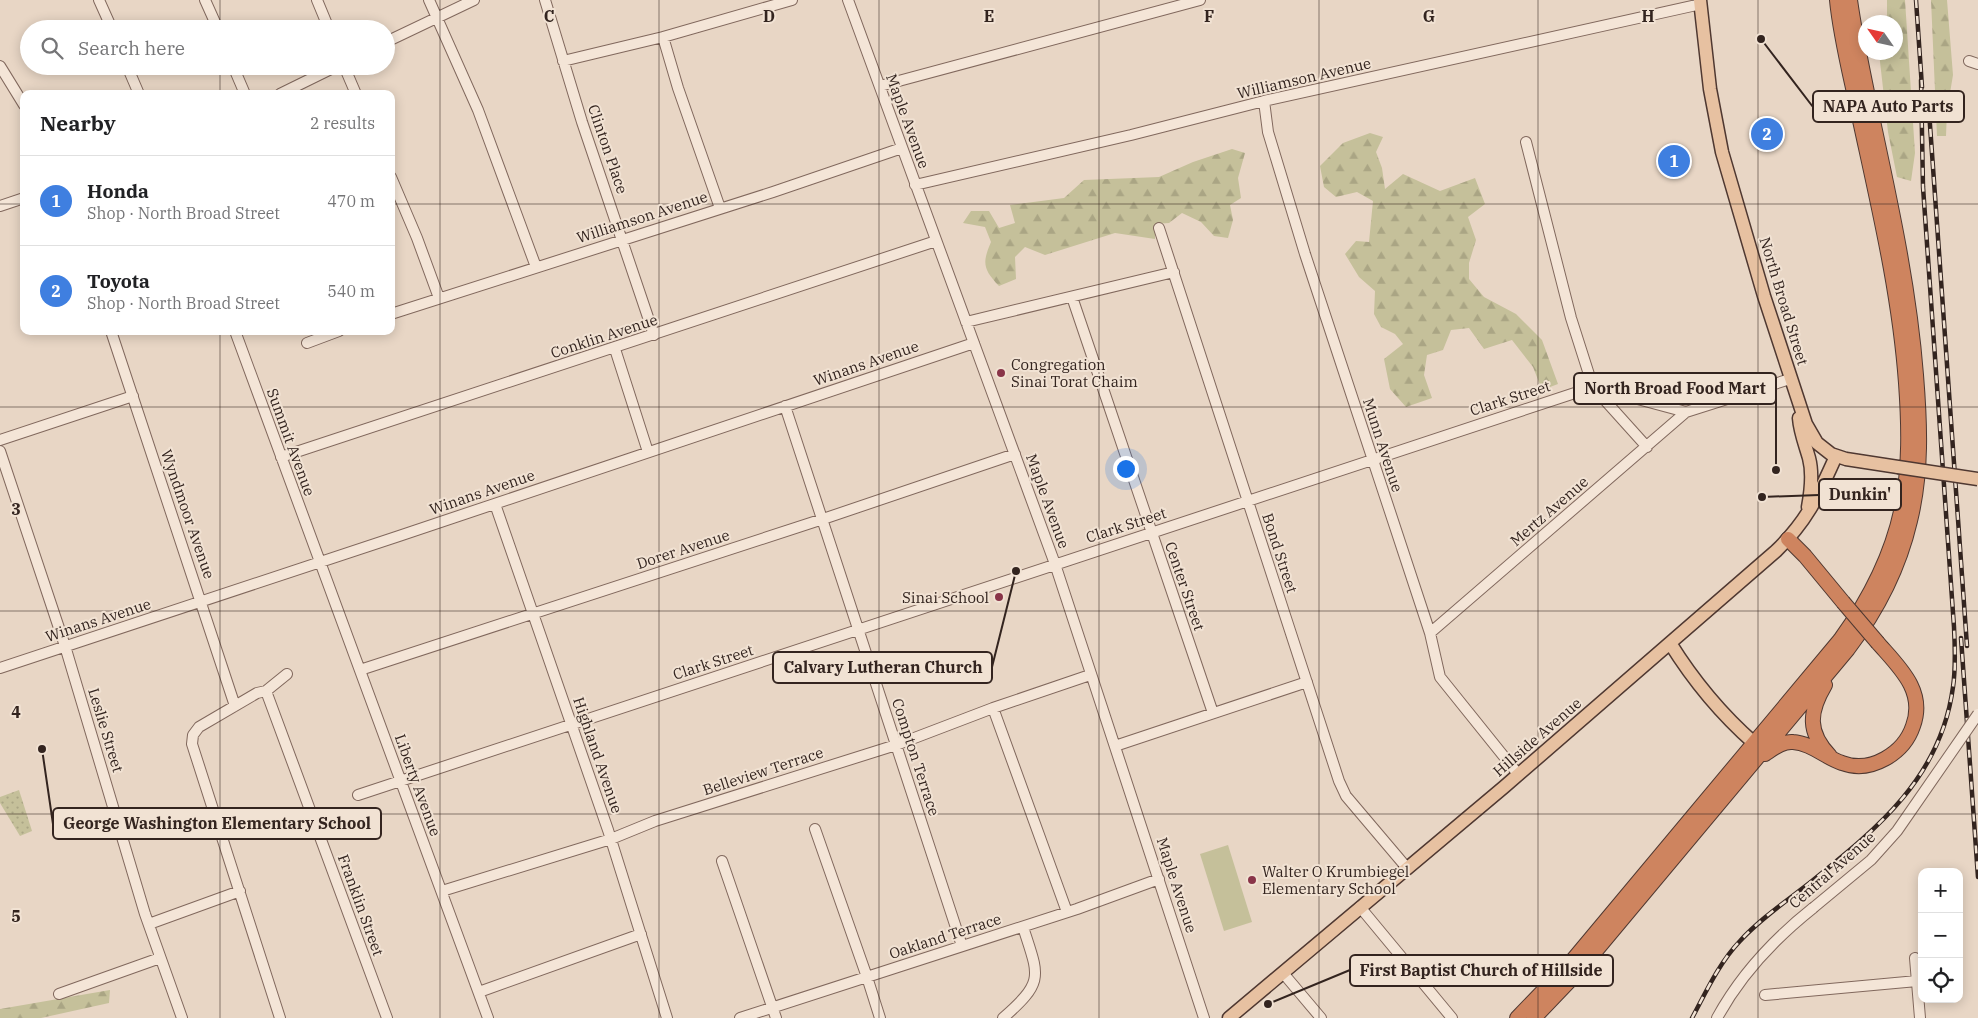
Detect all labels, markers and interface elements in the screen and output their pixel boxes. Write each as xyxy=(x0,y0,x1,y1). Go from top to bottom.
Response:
text: C xyxy=(544,6,554,26)
text: D xyxy=(763,6,775,26)
text: E xyxy=(984,6,994,26)
text: F xyxy=(1204,6,1214,26)
text: G xyxy=(1423,6,1435,26)
text: H xyxy=(1642,6,1655,26)
north arrow xyxy=(1858,15,1903,60)
search box xyxy=(20,20,395,75)
icon: search xyxy=(38,34,66,62)
text: Search here xyxy=(78,36,185,60)
street label: Williamson Avenue xyxy=(1235,53,1373,103)
street label: Maple Avenue xyxy=(882,71,934,171)
callout: NAPA Auto Parts xyxy=(1813,91,1964,122)
text: NAPA Auto Parts xyxy=(1823,96,1953,116)
street label: Clinton Place xyxy=(584,102,632,196)
text: Nearby xyxy=(40,109,116,137)
text: 2 results xyxy=(310,113,375,133)
pin: 2 xyxy=(1751,115,1783,153)
pin: 1 xyxy=(1658,142,1690,180)
text: Honda xyxy=(87,179,149,203)
street label: Williamson Avenue xyxy=(574,187,710,247)
text: 1 xyxy=(51,191,61,211)
text: 470 m xyxy=(327,191,375,211)
text: Shop · North Broad Street xyxy=(87,203,280,223)
street label: North Broad Street xyxy=(1755,235,1813,367)
text: Toyota xyxy=(87,269,150,293)
text: 2 xyxy=(51,281,61,301)
text: 540 m xyxy=(327,281,375,301)
text: Shop · North Broad Street xyxy=(87,293,280,313)
street label: Conklin Avenue xyxy=(548,310,660,362)
street label: Winans Avenue xyxy=(811,336,921,390)
place label: Congregation Sinai Torat Chaim xyxy=(1011,355,1138,391)
marker: Congregation Sinai Torat Chaim xyxy=(995,367,1007,379)
callout: North Broad Food Mart xyxy=(1574,373,1776,404)
street label: Clark Street xyxy=(1467,376,1553,420)
text: North Broad Food Mart xyxy=(1584,378,1766,398)
street label: Summit Avenue xyxy=(263,386,319,498)
street label: Munn Avenue xyxy=(1359,396,1407,494)
street label: Wyndmoor Avenue xyxy=(157,447,219,581)
street label: Maple Avenue xyxy=(1022,451,1074,551)
your location xyxy=(1113,456,1139,482)
street label: Winans Avenue xyxy=(427,465,537,519)
street label: Mertz Avenue xyxy=(1506,472,1592,550)
callout: Dunkin' xyxy=(1819,479,1901,510)
text: Dunkin' xyxy=(1829,484,1891,504)
text: 3 xyxy=(11,499,21,519)
street label: Clark Street xyxy=(1083,503,1169,547)
street label: Bond Street xyxy=(1258,511,1302,595)
street label: Dorer Avenue xyxy=(634,525,732,573)
street label: Center Street xyxy=(1161,539,1209,633)
place label: Sinai School xyxy=(902,588,989,607)
marker: Sinai School xyxy=(993,591,1005,603)
street label: Winans Avenue xyxy=(43,594,153,646)
street label: Clark Street xyxy=(670,640,756,684)
callout: Calvary Lutheran Church xyxy=(773,652,992,683)
text: Calvary Lutheran Church xyxy=(783,657,983,677)
street label: Leslie Street xyxy=(84,686,128,774)
street label: Hillside Avenue xyxy=(1489,693,1585,781)
street label: Highland Avenue xyxy=(569,694,627,816)
street label: Compton Terrace xyxy=(888,696,944,818)
text: 4 xyxy=(11,702,21,722)
street label: Liberty Avenue xyxy=(391,731,445,839)
street label: Belleview Terrace xyxy=(700,743,826,799)
callout: George Washington Elementary School xyxy=(53,808,381,839)
text: George Washington Elementary School xyxy=(63,813,371,833)
street label: Central Avenue xyxy=(1785,827,1879,913)
street label: Maple Avenue xyxy=(1153,835,1201,935)
street label: Franklin Street xyxy=(334,852,388,958)
place label: Walter O Krumbiegel Elementary School xyxy=(1262,862,1409,898)
map controls xyxy=(1918,868,1963,1003)
button: + xyxy=(1918,868,1963,913)
marker: Walter O Krumbiegel Elementary School xyxy=(1246,874,1258,886)
text: 5 xyxy=(11,906,21,926)
street label: Oakland Terrace xyxy=(887,909,1003,963)
button: − xyxy=(1918,913,1963,958)
callout: First Baptist Church of Hillside xyxy=(1350,955,1613,986)
button: locate xyxy=(1918,958,1963,1003)
text: First Baptist Church of Hillside xyxy=(1359,960,1603,980)

